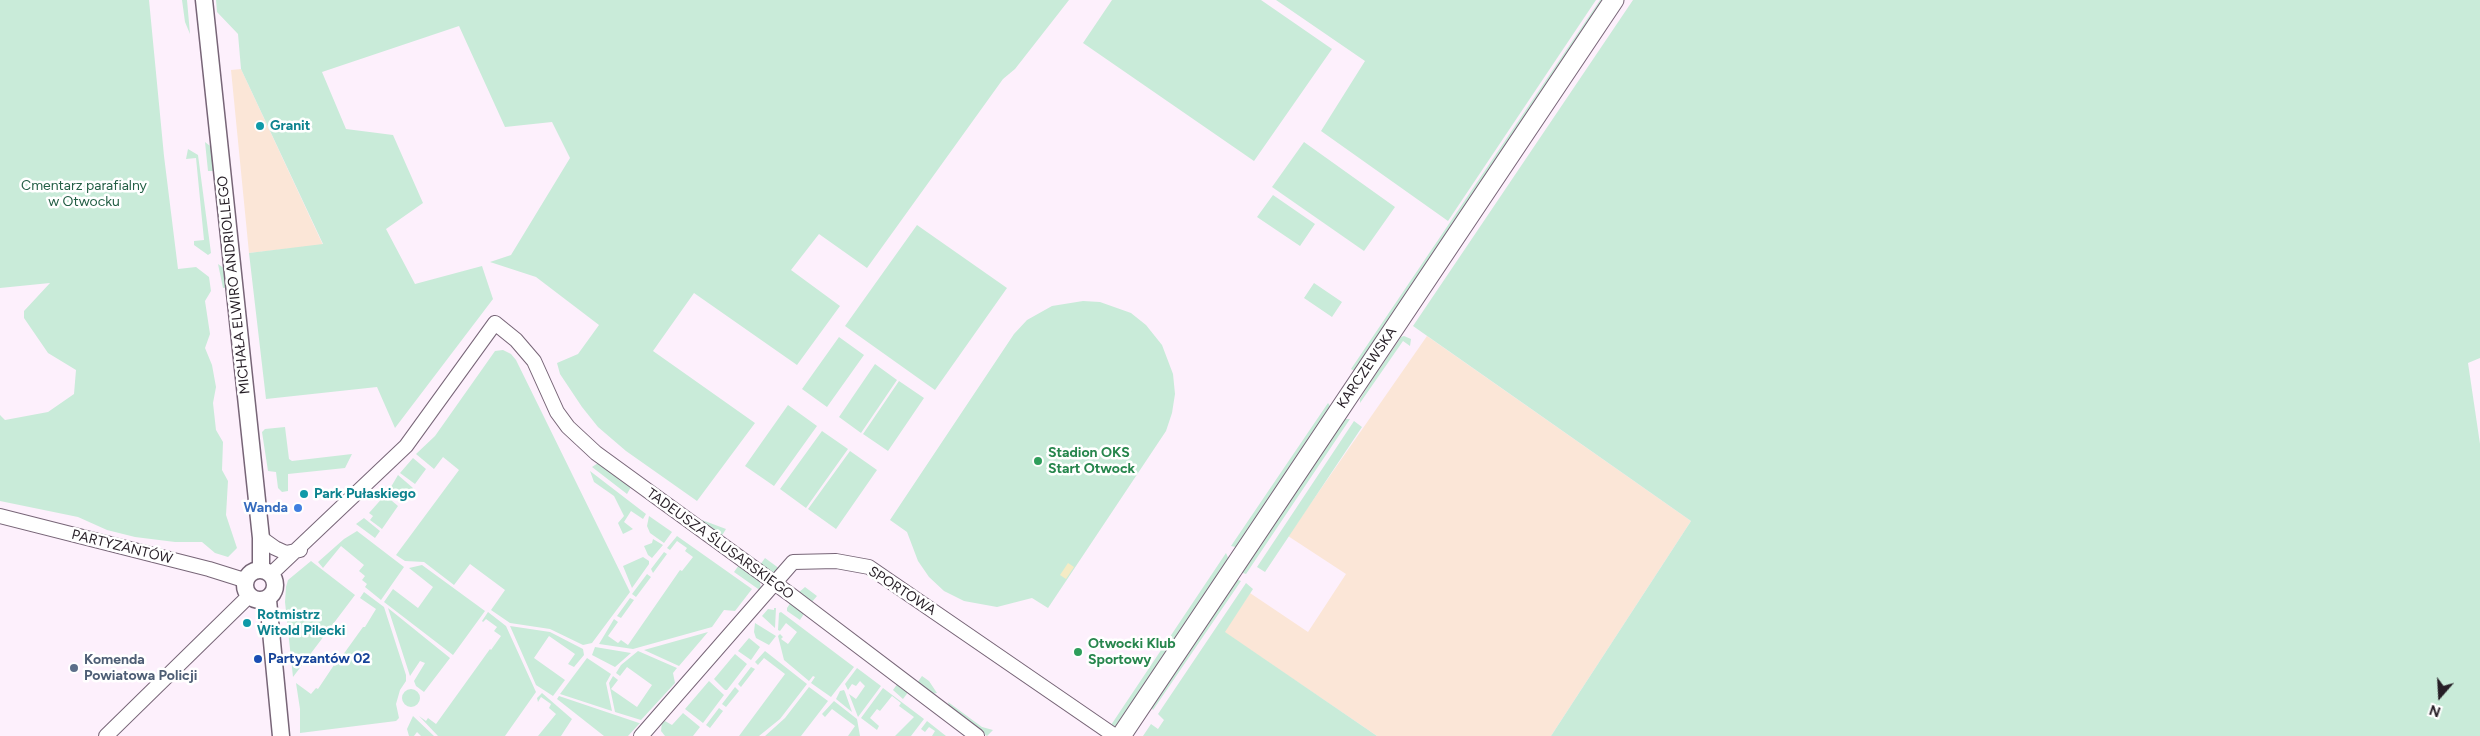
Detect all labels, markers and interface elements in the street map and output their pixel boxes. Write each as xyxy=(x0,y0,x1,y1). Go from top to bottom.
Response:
place label: Granit xyxy=(270,118,310,134)
marker: Granit xyxy=(254,120,266,132)
street label: MICHAŁA ELWIRO ANDRIOLLEGO xyxy=(214,175,254,395)
park label: Cmentarz parafialny w Otwocku xyxy=(21,178,147,210)
street label: KARCZEWSKA xyxy=(1334,324,1400,412)
place label: Stadion OKS Start Otwock xyxy=(1048,445,1135,478)
marker: Stadion OKS Start Otwock xyxy=(1032,455,1044,467)
street label: TADEUSZA ŚLUSARSKIEGO xyxy=(643,485,797,603)
place label: Park Pułaskiego xyxy=(314,486,416,502)
marker: Park Pułaskiego xyxy=(298,488,310,500)
place label: Wanda xyxy=(244,500,288,516)
marker: Wanda xyxy=(292,502,304,514)
street label: PARTYZANTÓW xyxy=(70,526,174,568)
street label: SPORTOWA xyxy=(865,563,939,619)
place label: Rotmistrz Witold Pilecki xyxy=(257,607,345,640)
marker: Rotmistrz Witold Pilecki xyxy=(241,617,253,629)
place label: Otwocki Klub Sportowy xyxy=(1088,636,1175,669)
marker: Otwocki Klub Sportowy xyxy=(1072,646,1084,658)
place label: Partyzantów 02 xyxy=(268,651,370,667)
place label: Komenda Powiatowa Policji xyxy=(84,652,197,684)
marker: Partyzantów 02 xyxy=(252,653,264,665)
marker: Komenda Powiatowa Policji xyxy=(68,662,80,674)
north arrow xyxy=(2415,671,2465,721)
text: N xyxy=(2427,701,2443,720)

